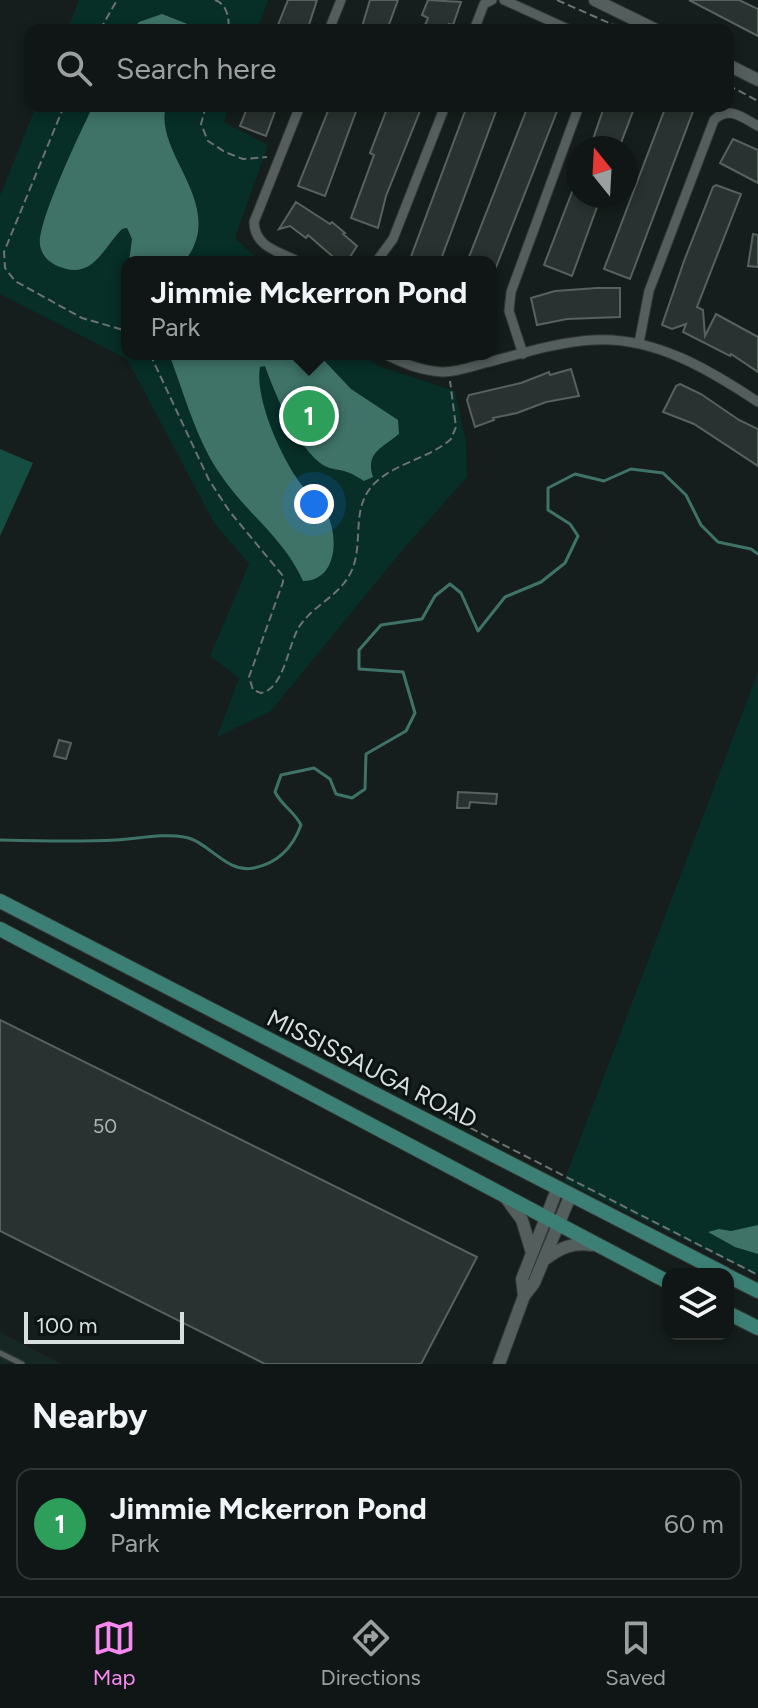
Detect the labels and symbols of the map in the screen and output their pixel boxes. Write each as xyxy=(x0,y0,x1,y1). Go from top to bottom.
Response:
north arrow xyxy=(566,136,638,208)
pin: 1 xyxy=(283,386,335,446)
your location xyxy=(294,484,334,524)
street label: MISSISSAUGA ROAD xyxy=(262,1003,482,1134)
house number: 50 xyxy=(93,1114,117,1138)
scale bar xyxy=(24,1308,184,1344)

